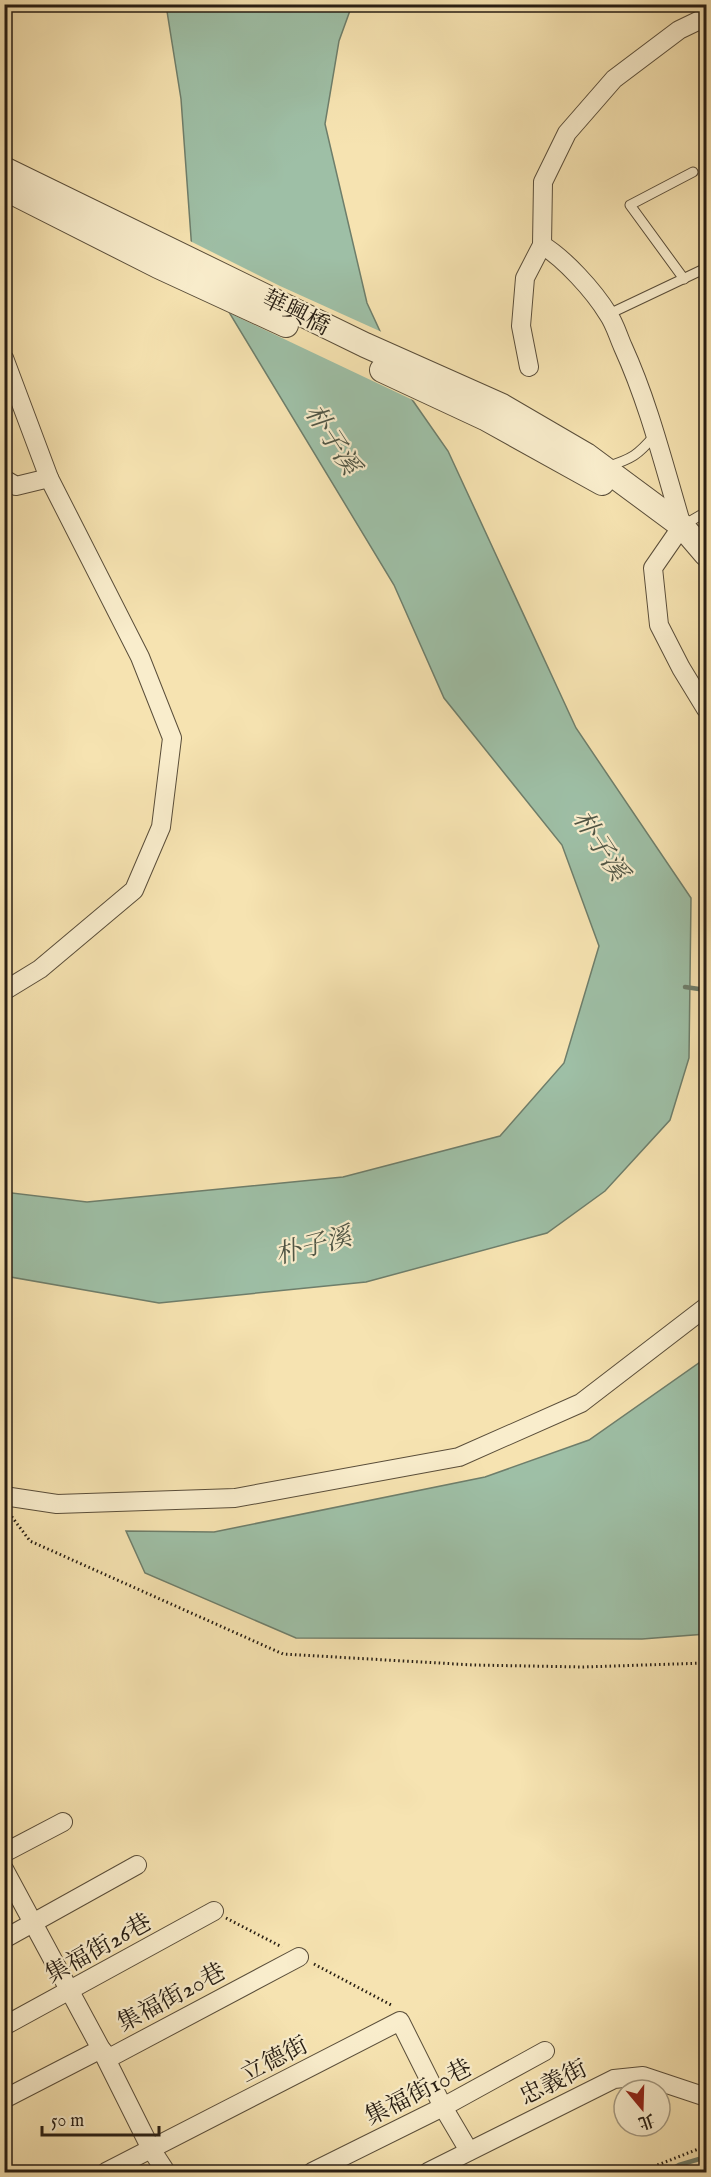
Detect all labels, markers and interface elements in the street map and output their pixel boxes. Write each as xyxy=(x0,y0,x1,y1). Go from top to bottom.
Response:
street label: 華興橋 xyxy=(256,284,334,343)
water label: 朴子溪 xyxy=(297,398,368,484)
water label: 朴子溪 xyxy=(565,804,636,890)
water label: 朴子溪 xyxy=(271,1220,358,1272)
street label: 集福街26巷 xyxy=(40,1907,158,1991)
street label: 集福街20巷 xyxy=(112,1957,232,2040)
street label: 立德街 xyxy=(236,2030,314,2090)
street label: 集福街10巷 xyxy=(360,2053,478,2134)
street label: 忠義街 xyxy=(515,2054,593,2113)
north arrow xyxy=(612,2078,672,2138)
scale bar xyxy=(42,2099,159,2137)
text: 北 xyxy=(635,2108,657,2132)
text: 50 m xyxy=(51,2110,84,2133)

